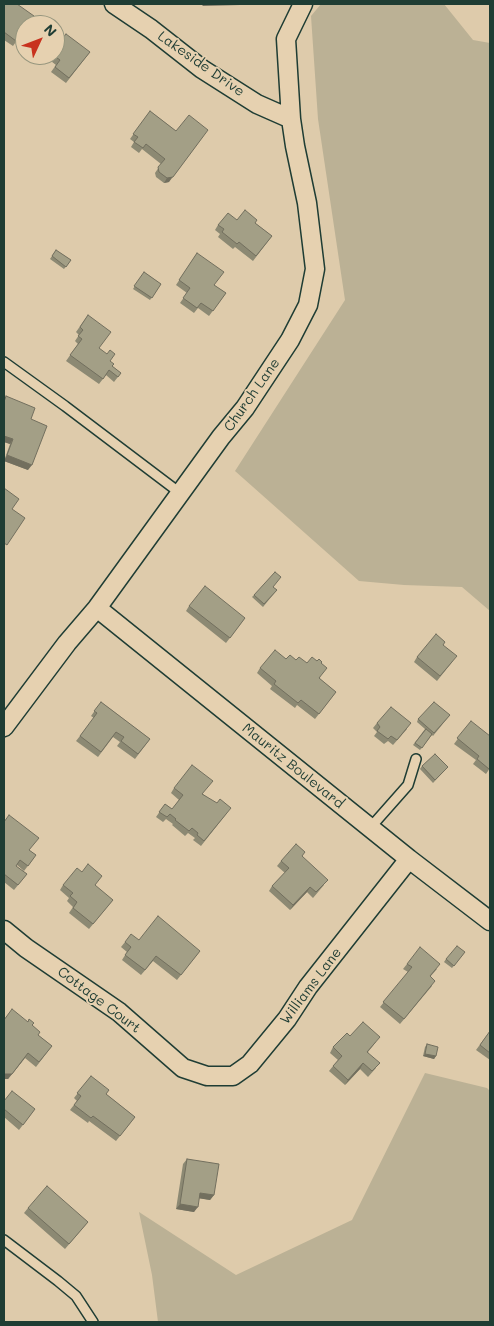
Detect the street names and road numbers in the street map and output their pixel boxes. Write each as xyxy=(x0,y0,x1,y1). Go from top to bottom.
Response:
street label: Lakeside Drive xyxy=(154,28,248,100)
street label: Church Lane xyxy=(221,355,283,435)
street label: Mauritz Boulevard xyxy=(239,720,347,812)
street label: Williams Lane xyxy=(277,944,345,1028)
street label: Cottage Court xyxy=(54,963,144,1037)

